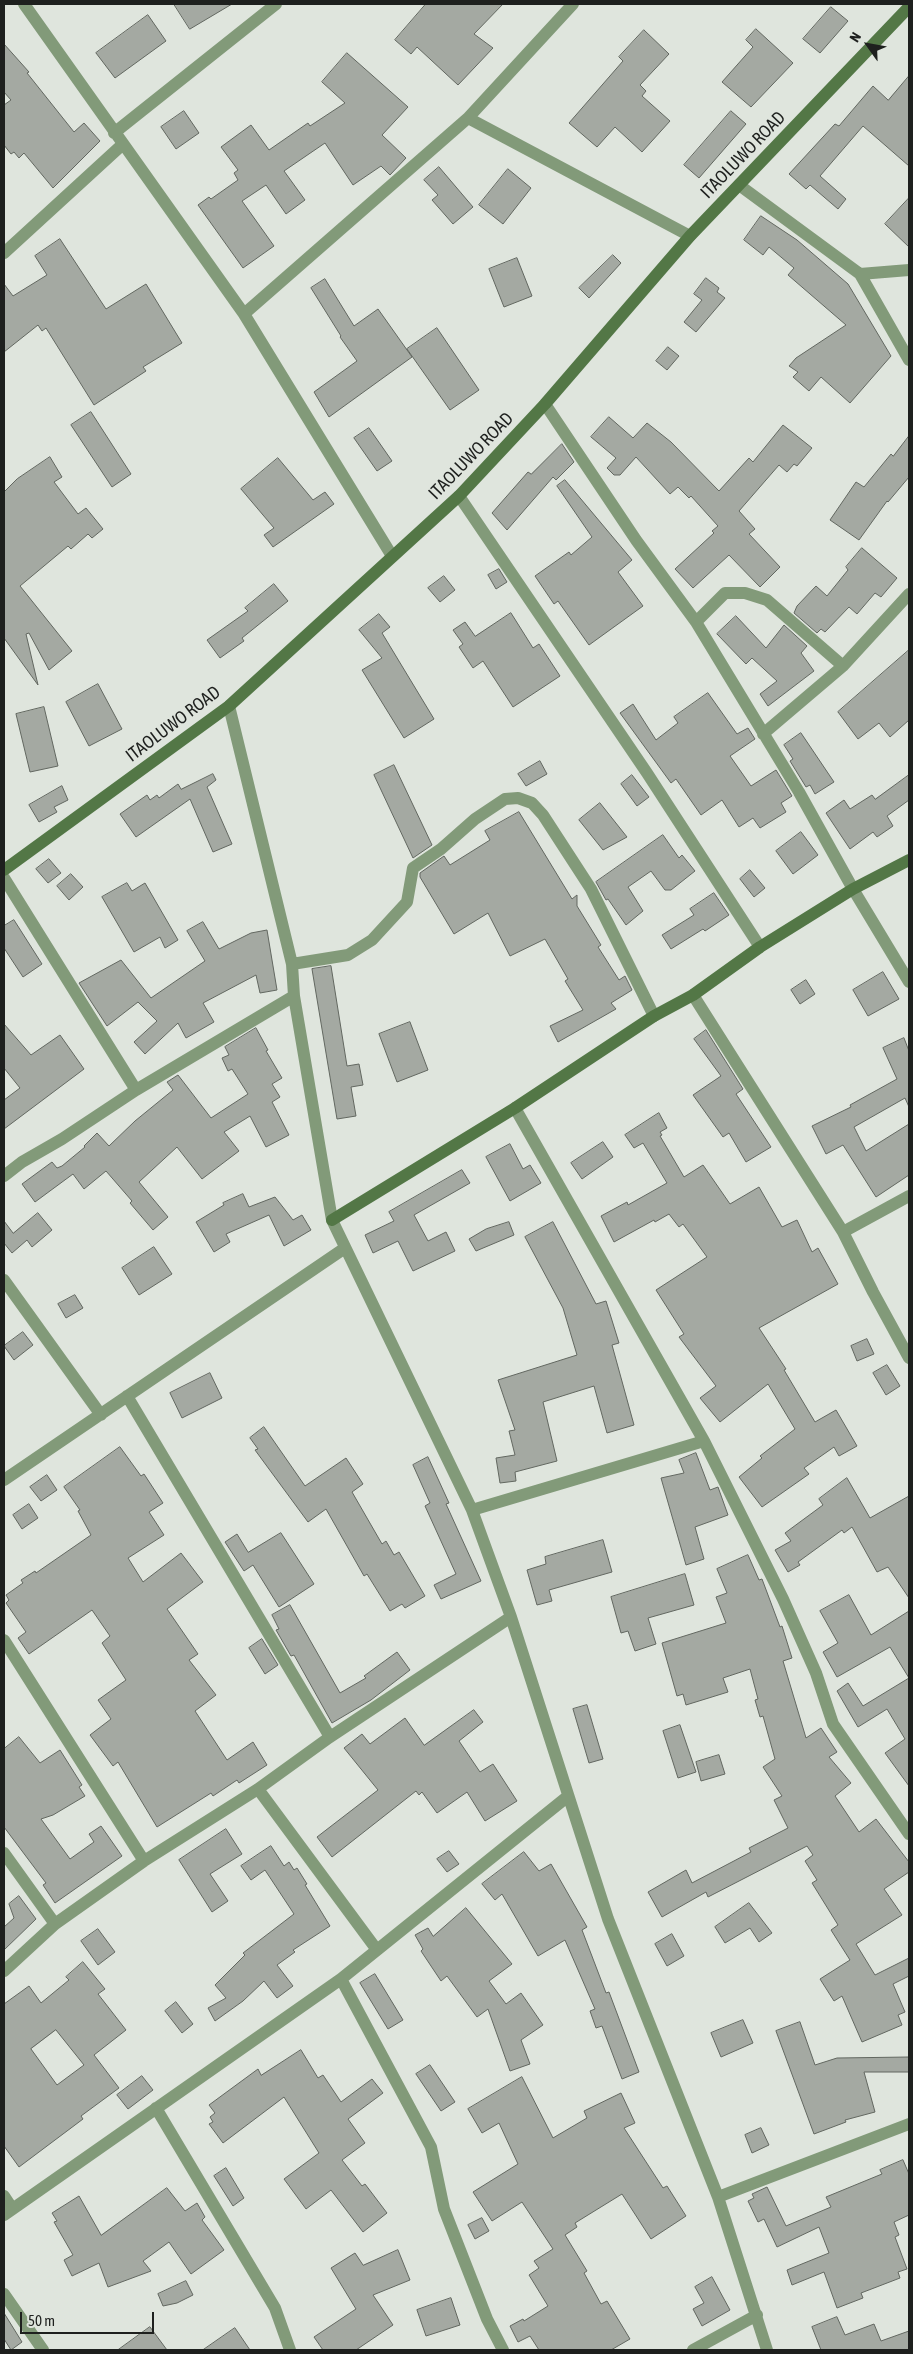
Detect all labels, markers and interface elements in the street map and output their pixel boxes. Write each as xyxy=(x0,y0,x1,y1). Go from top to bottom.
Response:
north arrow xyxy=(843,20,893,70)
text: N xyxy=(846,29,864,45)
street label: ITAOLUWO ROAD xyxy=(696,107,790,203)
street label: ITAOLUWO ROAD xyxy=(424,408,518,504)
street label: ITAOLUWO ROAD xyxy=(121,681,225,767)
scale bar xyxy=(22,2302,156,2334)
text: 50 m xyxy=(28,2312,55,2329)

